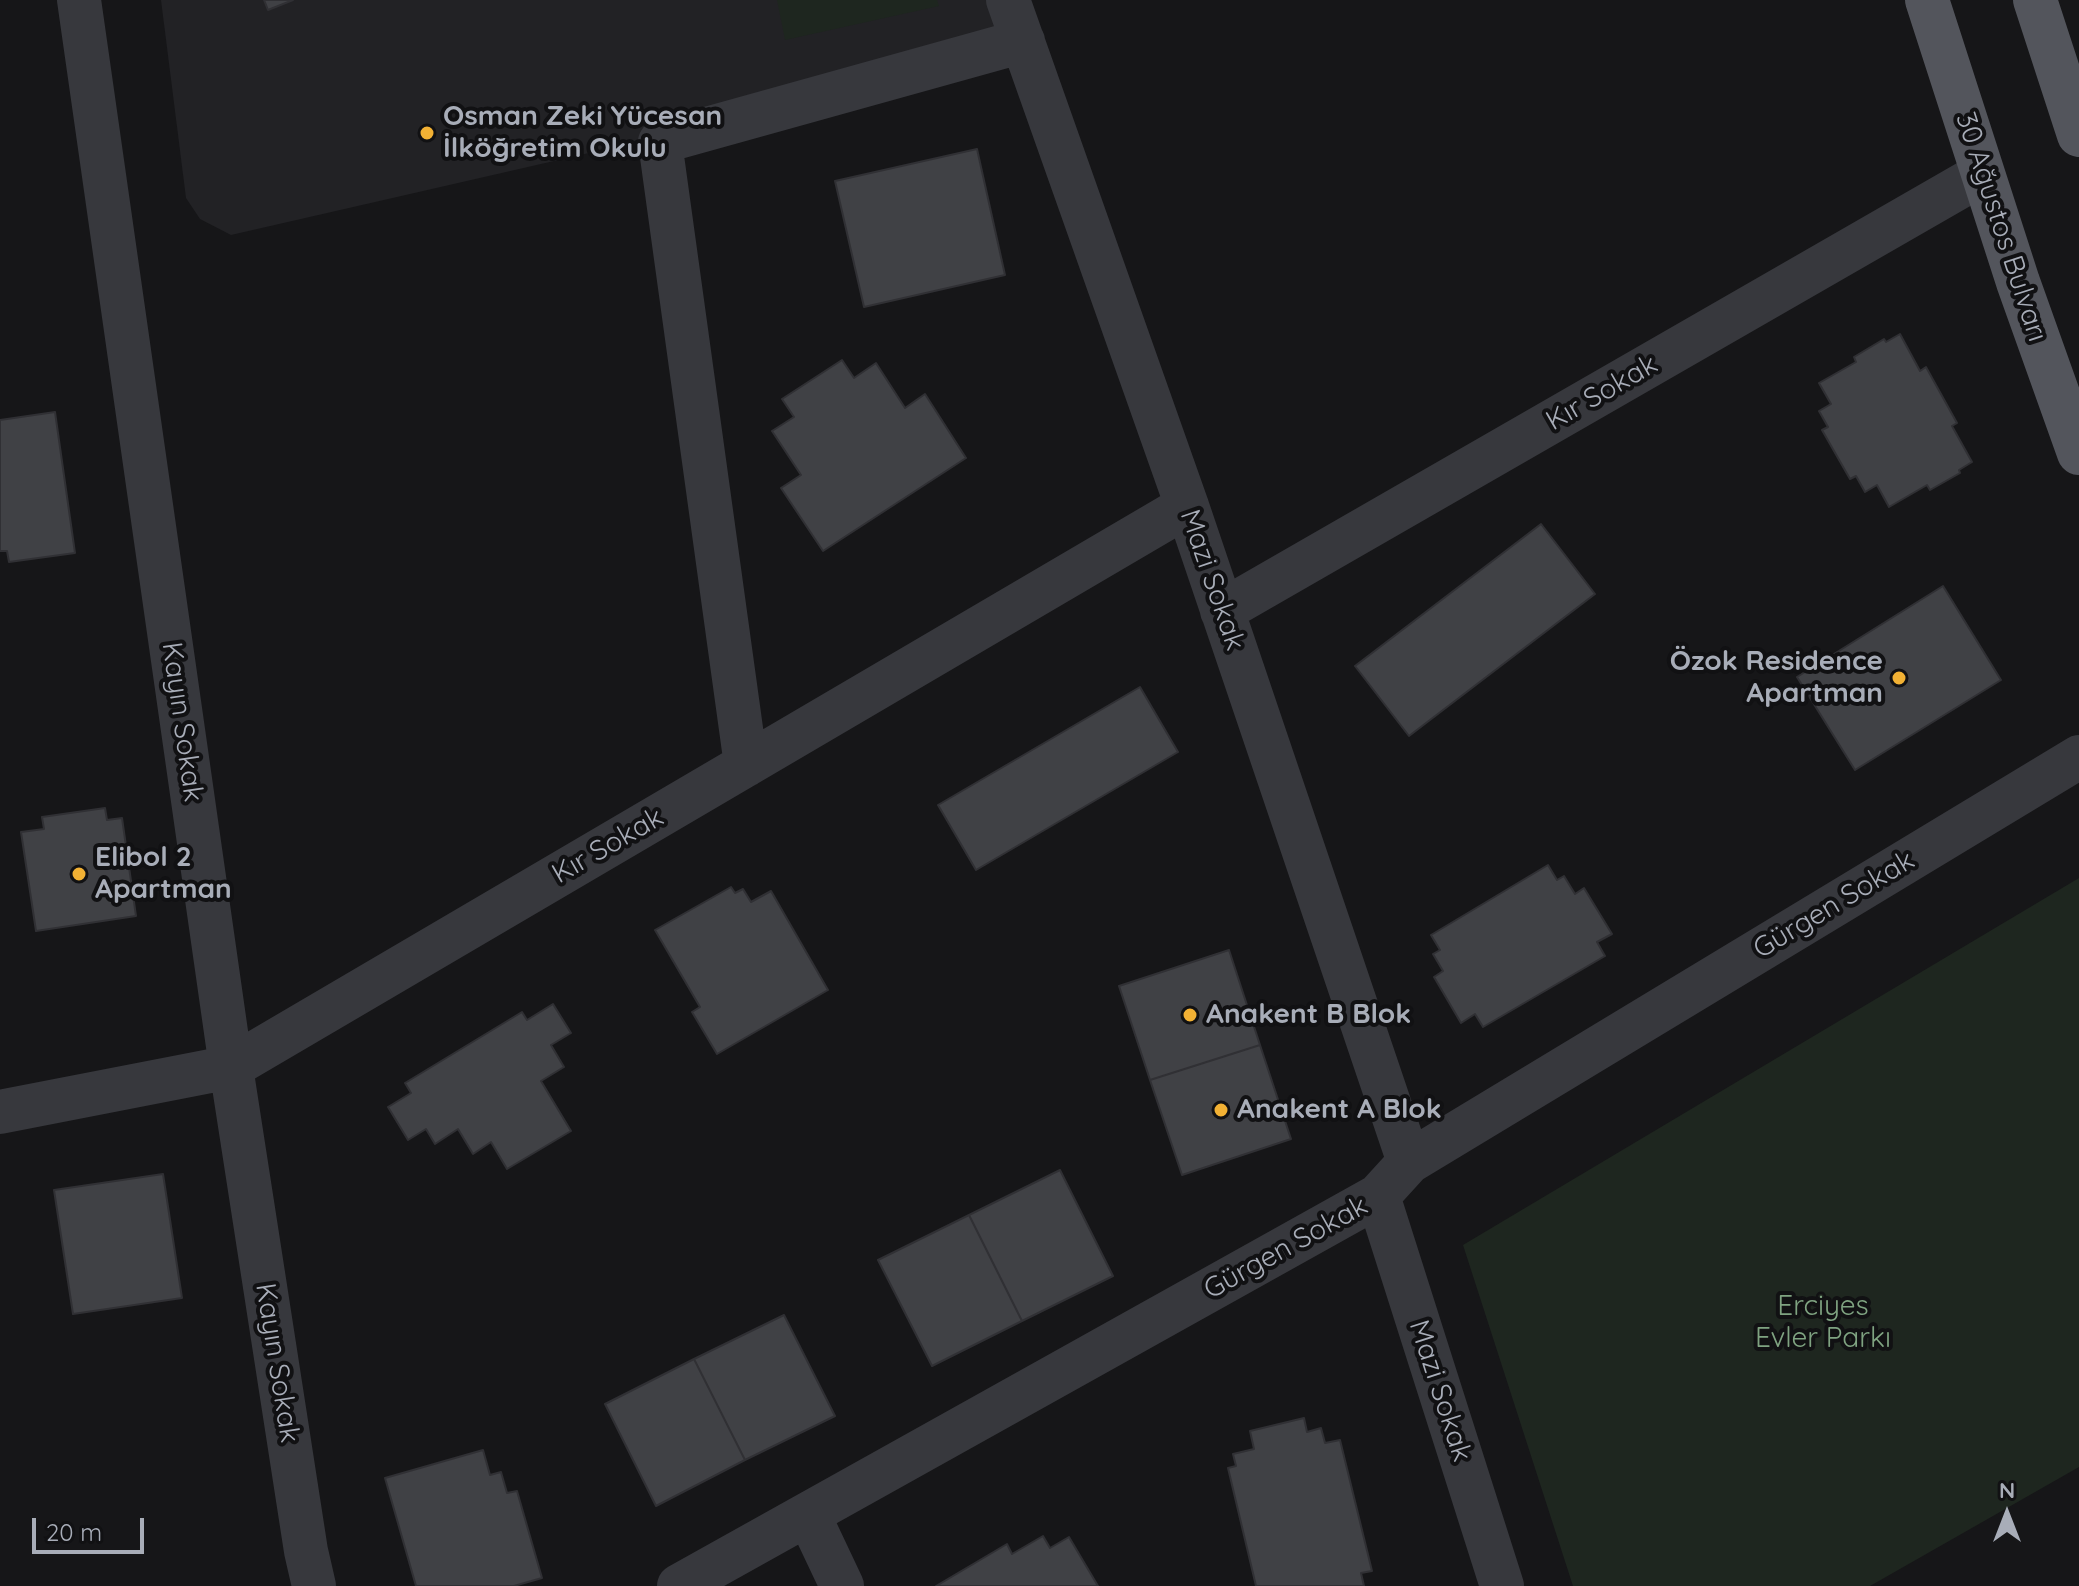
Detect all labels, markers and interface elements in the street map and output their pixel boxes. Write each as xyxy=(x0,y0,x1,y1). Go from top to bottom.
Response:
place label: Osman Zeki Yücesan İlköğretim Okulu xyxy=(443,100,722,166)
street label: 30 Ağustos Bulvarı xyxy=(1948,108,2054,346)
marker: Osman Zeki Yücesan İlköğretim Okulu xyxy=(418,124,436,142)
street label: Kır Sokak xyxy=(1540,348,1664,438)
street label: Mazi Sokak xyxy=(1172,505,1252,655)
street label: Kayın Sokak xyxy=(154,640,210,804)
place label: Özok Residence Apartman xyxy=(1670,645,1883,711)
marker: Özok Residence Apartman xyxy=(1890,669,1908,687)
street label: Kır Sokak xyxy=(546,801,670,891)
place label: Elibol 2 Apartman xyxy=(95,841,232,907)
street label: Gürgen Sokak xyxy=(1747,844,1921,966)
marker: Elibol 2 Apartman xyxy=(70,865,88,883)
place label: Anakent B Blok xyxy=(1206,998,1411,1032)
marker: Anakent B Blok xyxy=(1181,1006,1199,1024)
place label: Anakent A Blok xyxy=(1237,1093,1442,1127)
marker: Anakent A Blok xyxy=(1212,1101,1230,1119)
street label: Gürgen Sokak xyxy=(1198,1189,1374,1307)
street label: Kayın Sokak xyxy=(248,1281,306,1445)
park label: Erciyes Evler Parkı xyxy=(1755,1290,1891,1356)
street label: Mazi Sokak xyxy=(1401,1316,1479,1466)
north arrow xyxy=(1967,1474,2047,1554)
text: N xyxy=(1999,1476,2015,1504)
scale bar xyxy=(36,1502,148,1552)
text: 20 m xyxy=(46,1517,102,1547)

